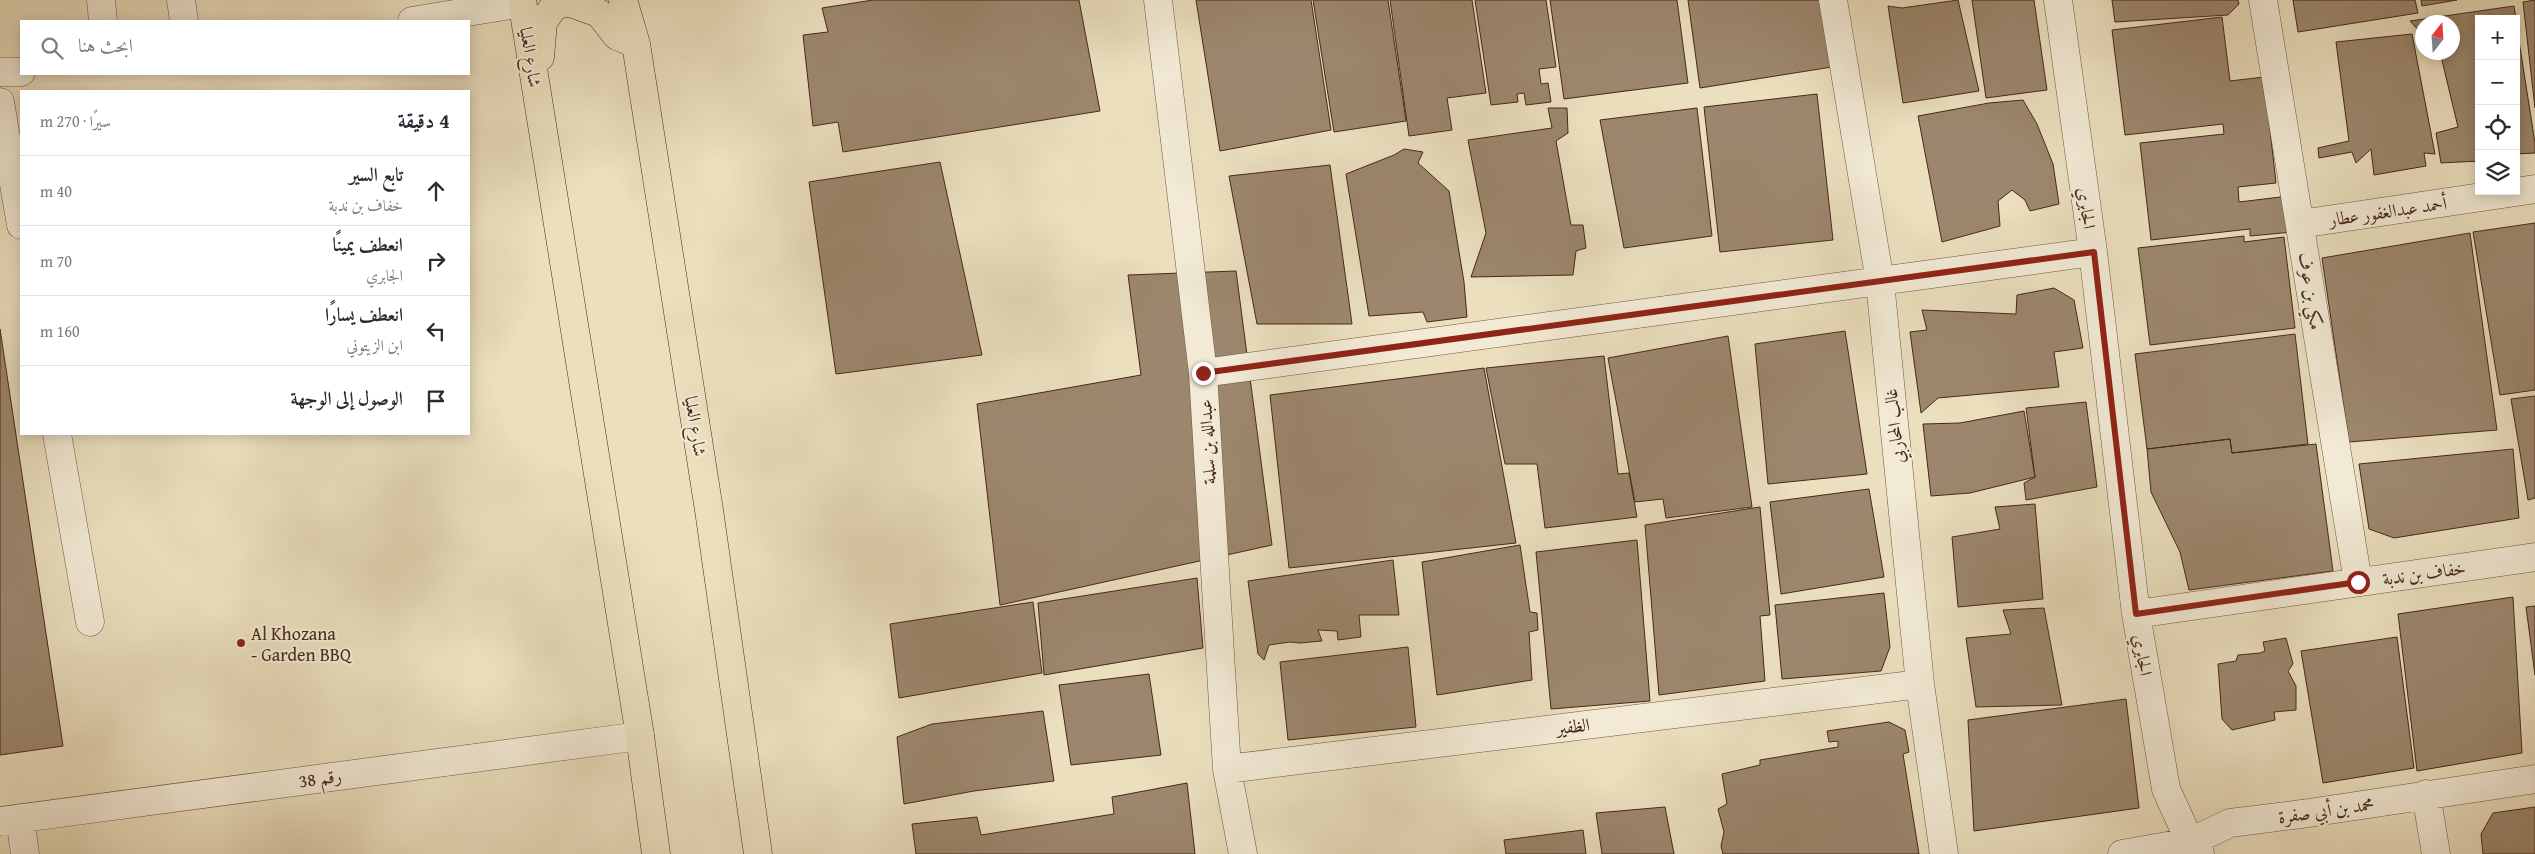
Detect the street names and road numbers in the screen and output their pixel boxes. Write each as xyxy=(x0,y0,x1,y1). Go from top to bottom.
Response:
street label: شارع العليا xyxy=(511,25,549,90)
street label: الجابري xyxy=(2069,185,2103,231)
street label: أحمد عبدالغفور عطار xyxy=(2325,189,2450,233)
street label: مكي بن عوف xyxy=(2288,250,2330,332)
street label: غالب المحاربي xyxy=(1877,387,1913,465)
street label: شارع العليا xyxy=(676,394,714,459)
street label: عبدالله بن سلمة xyxy=(1191,399,1223,485)
street label: خفاف بن ندبة xyxy=(2381,554,2467,592)
street label: الجابري xyxy=(2124,632,2160,678)
street label: الظفير xyxy=(1553,711,1591,742)
street label: رقم 38 xyxy=(297,762,344,798)
street label: محمد بن أبي صفرة xyxy=(2276,790,2376,832)

